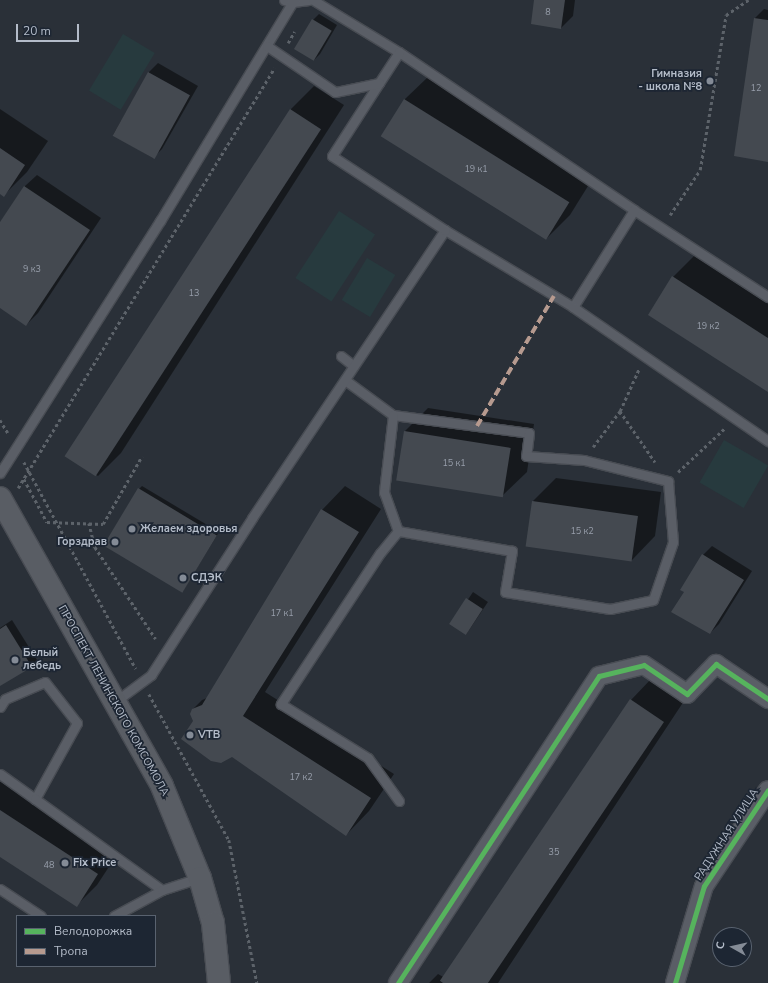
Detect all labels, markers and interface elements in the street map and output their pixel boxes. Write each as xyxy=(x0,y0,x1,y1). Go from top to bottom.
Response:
house number: 8 xyxy=(545,7,551,17)
scale bar xyxy=(18,16,81,42)
text: 20 m xyxy=(23,23,51,39)
place label: Гимназия - школа №8 xyxy=(638,68,702,94)
marker: Гимназия - школа №8 xyxy=(705,76,715,86)
house number: 12 xyxy=(751,83,761,93)
house number: 19 к1 xyxy=(464,164,488,174)
house number: 9 к3 xyxy=(23,264,41,274)
house number: 13 xyxy=(189,288,199,298)
house number: 19 к2 xyxy=(696,321,720,331)
house number: 15 к1 xyxy=(442,458,466,468)
place label: Желаем здоровья xyxy=(140,522,238,536)
marker: Желаем здоровья xyxy=(127,524,137,534)
house number: 15 к2 xyxy=(570,526,594,536)
place label: Горздрав xyxy=(57,535,107,549)
marker: Горздрав xyxy=(110,537,120,547)
place label: СДЭК xyxy=(191,571,222,585)
marker: СДЭК xyxy=(178,573,188,583)
street label: ПРОСПЕКТ ЛЕНИНСКОГО КОМСОМОЛА xyxy=(55,603,171,799)
house number: 17 к1 xyxy=(270,608,294,618)
place label: Белый лебедь xyxy=(23,647,61,673)
marker: Белый лебедь xyxy=(10,655,20,665)
place label: VTB xyxy=(198,728,220,742)
marker: VTB xyxy=(185,730,195,740)
house number: 17 к2 xyxy=(289,772,313,782)
street label: РАДУЖНАЯ УЛИЦА xyxy=(692,786,762,884)
house number: 35 xyxy=(549,847,559,857)
place label: Fix Price xyxy=(73,856,116,870)
marker: Fix Price xyxy=(60,858,70,868)
house number: 48 xyxy=(44,860,54,870)
legend xyxy=(16,915,156,967)
text: Велодорожка xyxy=(54,923,132,939)
north arrow xyxy=(712,927,752,967)
text: С xyxy=(713,941,729,950)
text: Тропа xyxy=(54,943,88,959)

